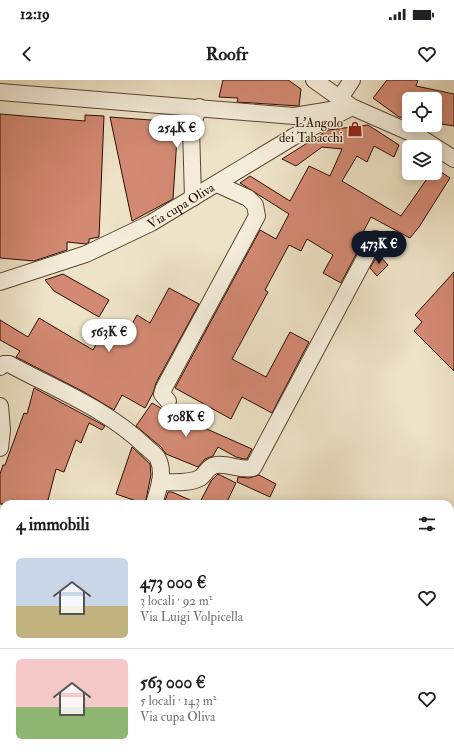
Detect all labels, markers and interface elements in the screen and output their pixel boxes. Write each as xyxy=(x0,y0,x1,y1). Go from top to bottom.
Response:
text: 12:19 xyxy=(20,5,50,24)
icon: back xyxy=(16,43,38,65)
text: Roofr xyxy=(206,43,248,66)
icon: heart xyxy=(416,43,438,65)
map controls xyxy=(402,92,442,180)
button: locate xyxy=(402,92,442,132)
pin: 254K € xyxy=(144,115,210,149)
place label: L'Angolo dei Tabacchi xyxy=(279,115,344,146)
text: 254K € xyxy=(158,120,196,136)
shop icon: L'Angolo dei Tabacchi xyxy=(346,120,364,138)
button: layers xyxy=(402,140,442,180)
street label: Via cupa Oliva xyxy=(145,179,218,232)
pin: 473K € xyxy=(346,231,412,265)
text: 473K € xyxy=(360,236,398,252)
pin: 563K € xyxy=(76,319,142,353)
text: 563K € xyxy=(91,324,127,340)
pin: 508K € xyxy=(153,404,219,438)
text: 508K € xyxy=(167,409,205,425)
icon: filters xyxy=(416,513,438,535)
text: 4 immobili xyxy=(16,514,89,535)
text: 473 000 € xyxy=(140,572,206,593)
icon: home xyxy=(48,574,96,622)
icon: heart xyxy=(416,587,438,609)
text: 3 locali · 92 m² xyxy=(140,593,212,609)
text: Via Luigi Volpicella xyxy=(140,609,243,625)
text: 563 000 € xyxy=(140,672,206,693)
icon: home xyxy=(48,675,96,723)
icon: heart xyxy=(416,688,438,710)
text: 5 locali · 143 m² xyxy=(140,693,217,709)
text: Via cupa Oliva xyxy=(140,709,215,725)

